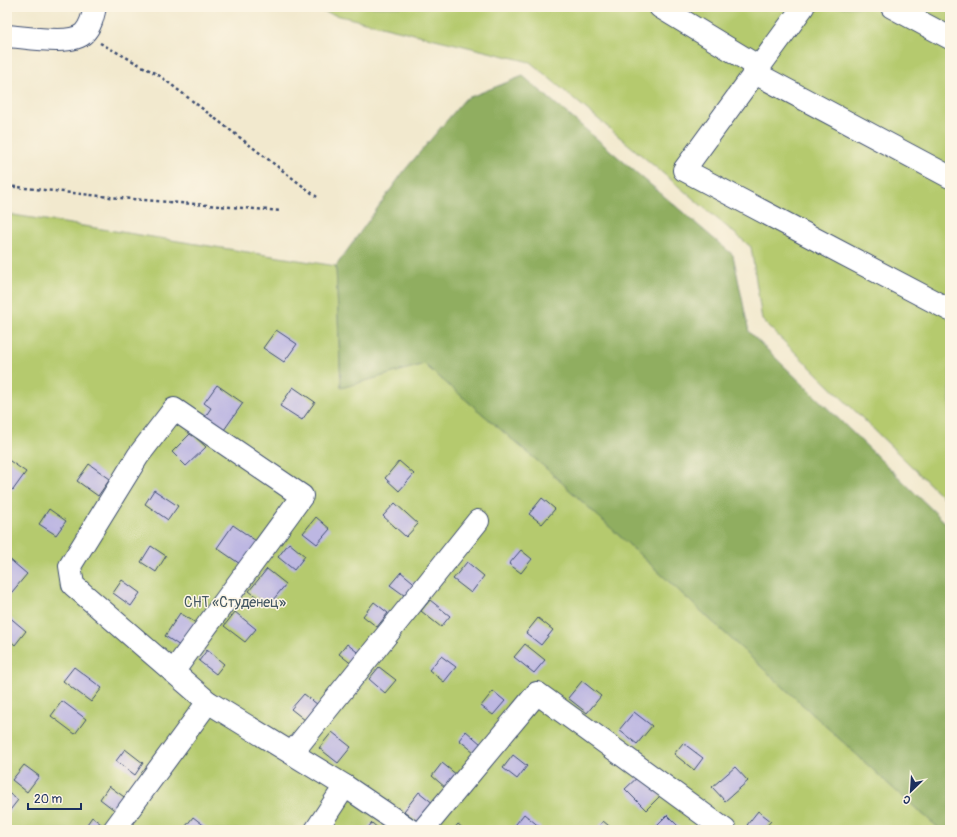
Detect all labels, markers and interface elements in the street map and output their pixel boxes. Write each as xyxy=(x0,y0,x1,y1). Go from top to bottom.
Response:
park label: СНТ «Студенец» xyxy=(184,594,286,611)
north arrow xyxy=(891,771,931,811)
scale bar xyxy=(28,785,81,811)
text: 20 m xyxy=(34,792,63,807)
text: С xyxy=(901,792,913,807)

